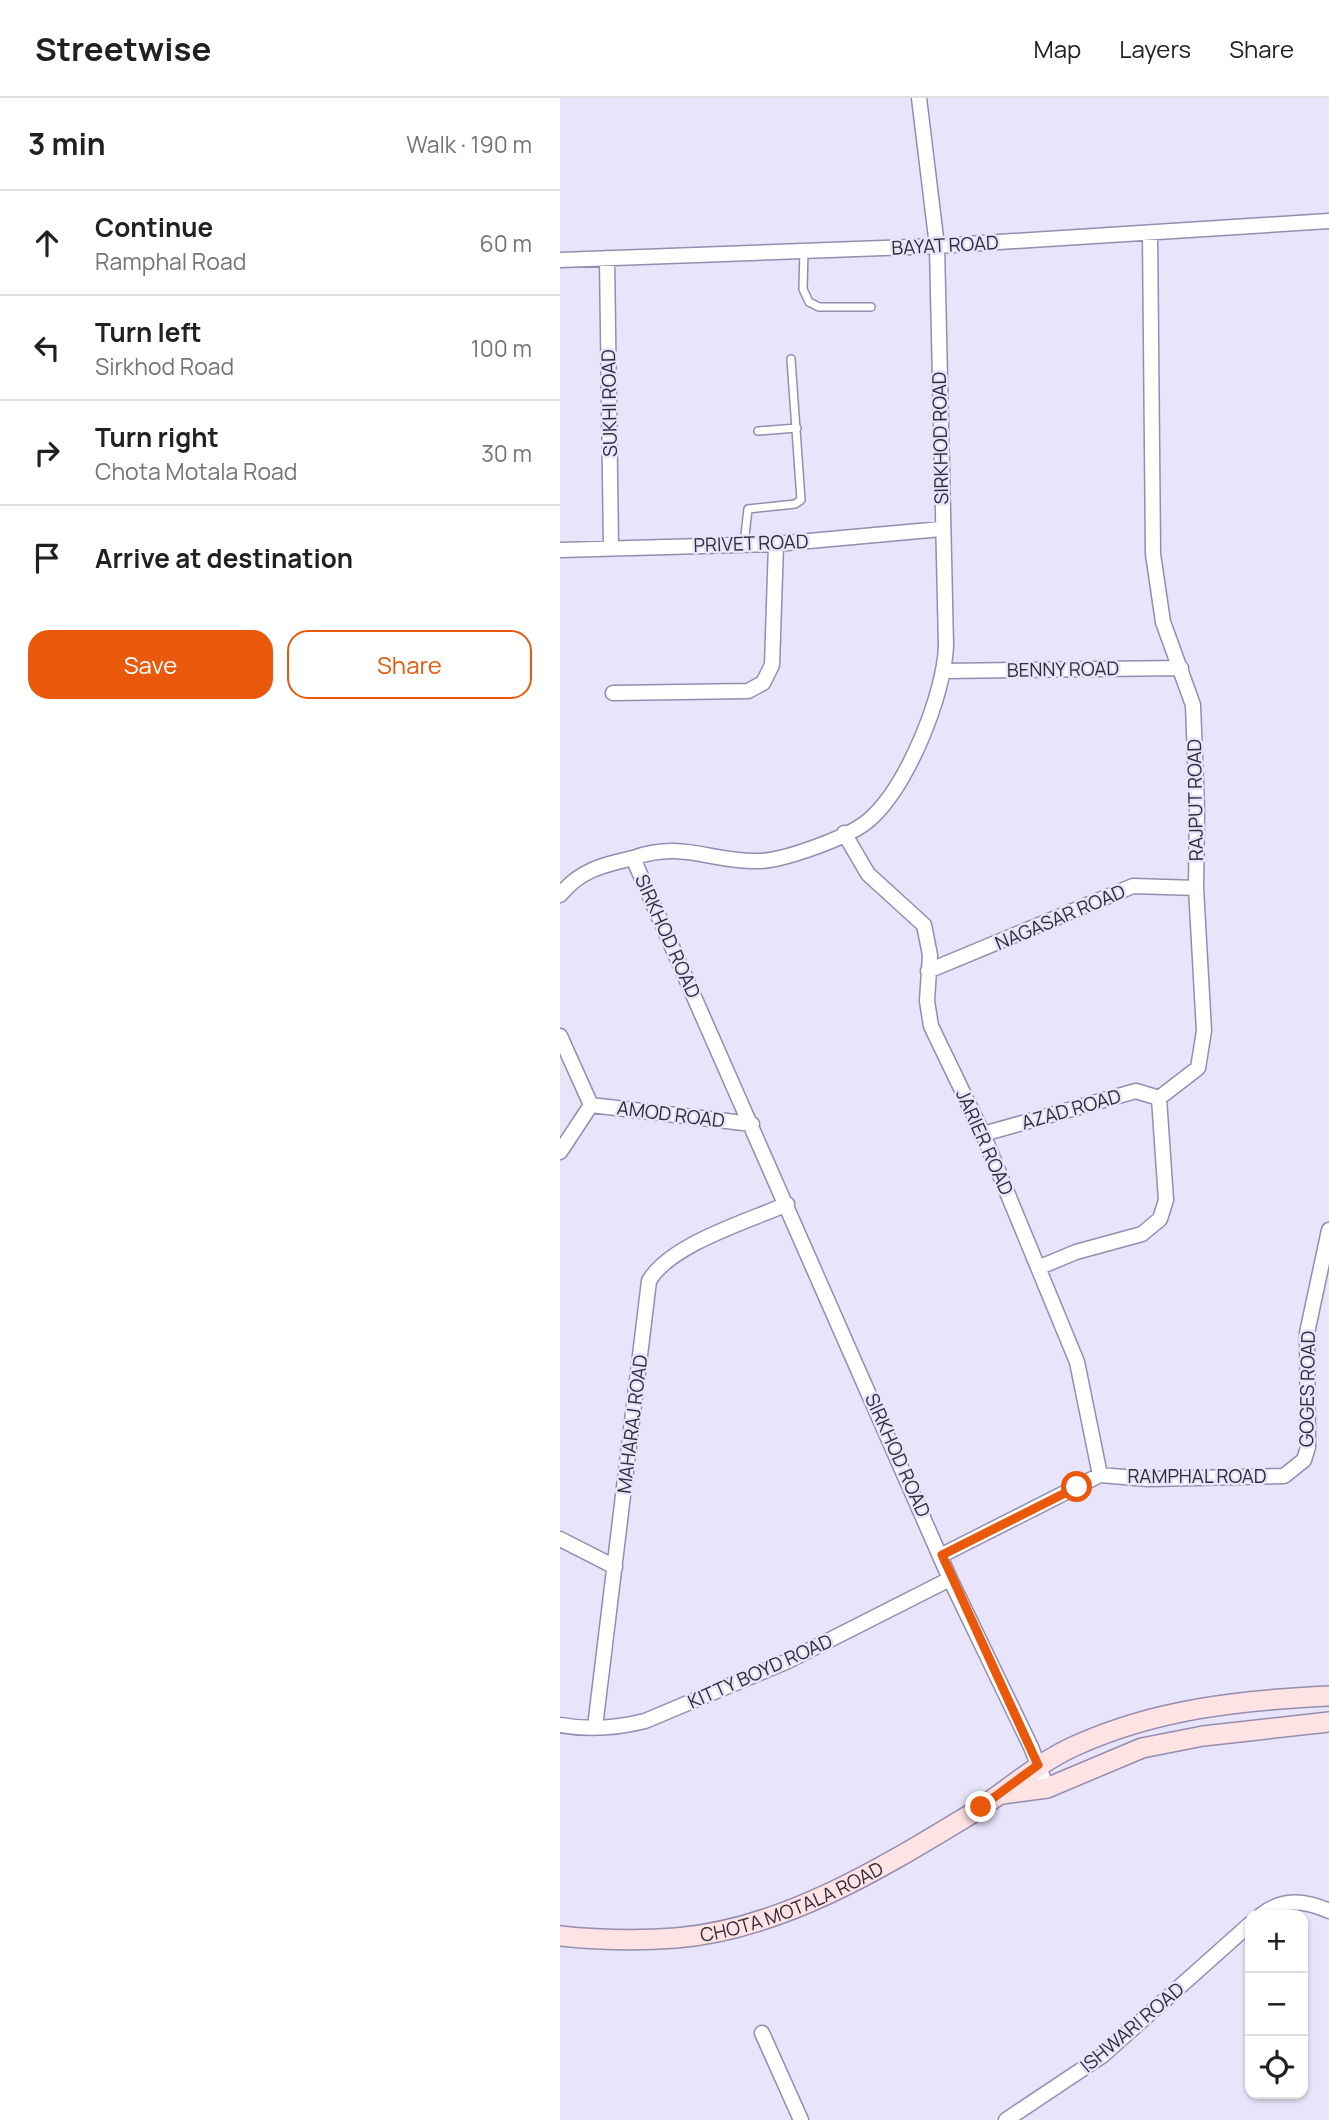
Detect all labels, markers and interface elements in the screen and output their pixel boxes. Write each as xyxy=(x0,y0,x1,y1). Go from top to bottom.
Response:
text: Streetwise xyxy=(35,26,211,71)
text: Map xyxy=(1034,32,1081,65)
text: Layers xyxy=(1119,32,1191,65)
text: Share xyxy=(1229,32,1294,65)
text: 3 min xyxy=(28,123,106,164)
text: Walk · 190 m xyxy=(406,128,532,160)
text: Continue xyxy=(95,209,213,245)
icon: ahead xyxy=(28,224,66,262)
text: 60 m xyxy=(480,227,532,259)
street label: BAYAT ROAD xyxy=(891,229,999,261)
text: Ramphal Road xyxy=(95,245,246,277)
text: Turn left xyxy=(95,314,202,350)
icon: left xyxy=(28,329,66,367)
text: 100 m xyxy=(471,332,532,364)
street label: SUKHI ROAD xyxy=(595,349,623,457)
text: Sirkhod Road xyxy=(95,350,234,382)
street label: SIRKHOD ROAD xyxy=(926,371,954,505)
text: Turn right xyxy=(95,419,219,455)
icon: right xyxy=(28,434,66,472)
text: 30 m xyxy=(481,437,532,469)
text: Chota Motala Road xyxy=(95,455,298,487)
street label: PRIVET ROAD xyxy=(693,528,809,558)
icon: arrive xyxy=(28,539,66,577)
text: Arrive at destination xyxy=(95,540,353,576)
button: Save xyxy=(28,630,273,699)
button: Share xyxy=(287,630,532,699)
street label: BENNY ROAD xyxy=(1007,655,1119,683)
street label: RAJPUT ROAD xyxy=(1181,739,1209,861)
street label: SIRKHOD ROAD xyxy=(629,870,707,1002)
street label: NAGASAR ROAD xyxy=(991,878,1129,956)
street label: AZAD ROAD xyxy=(1018,1082,1124,1136)
street label: JARIER ROAD xyxy=(950,1085,1020,1199)
street label: AMOD ROAD xyxy=(616,1094,726,1134)
street label: GOGES ROAD xyxy=(1293,1331,1321,1447)
street label: MAHARAJ ROAD xyxy=(611,1353,653,1495)
street label: SIRKHOD ROAD xyxy=(859,1389,937,1521)
street label: RAMPHAL ROAD xyxy=(1127,1463,1267,1489)
route start xyxy=(1061,1471,1092,1502)
street label: KITTY BOYD ROAD xyxy=(684,1627,836,1715)
route end xyxy=(965,1791,996,1822)
street label: CHOTA MOTALA ROAD xyxy=(698,1855,888,1948)
map controls xyxy=(1245,1910,1308,2099)
button: + xyxy=(1245,1910,1308,1973)
button: − xyxy=(1245,1973,1308,2036)
street label: ISHWARI ROAD xyxy=(1075,1976,1189,2078)
button: locate xyxy=(1245,2036,1308,2099)

